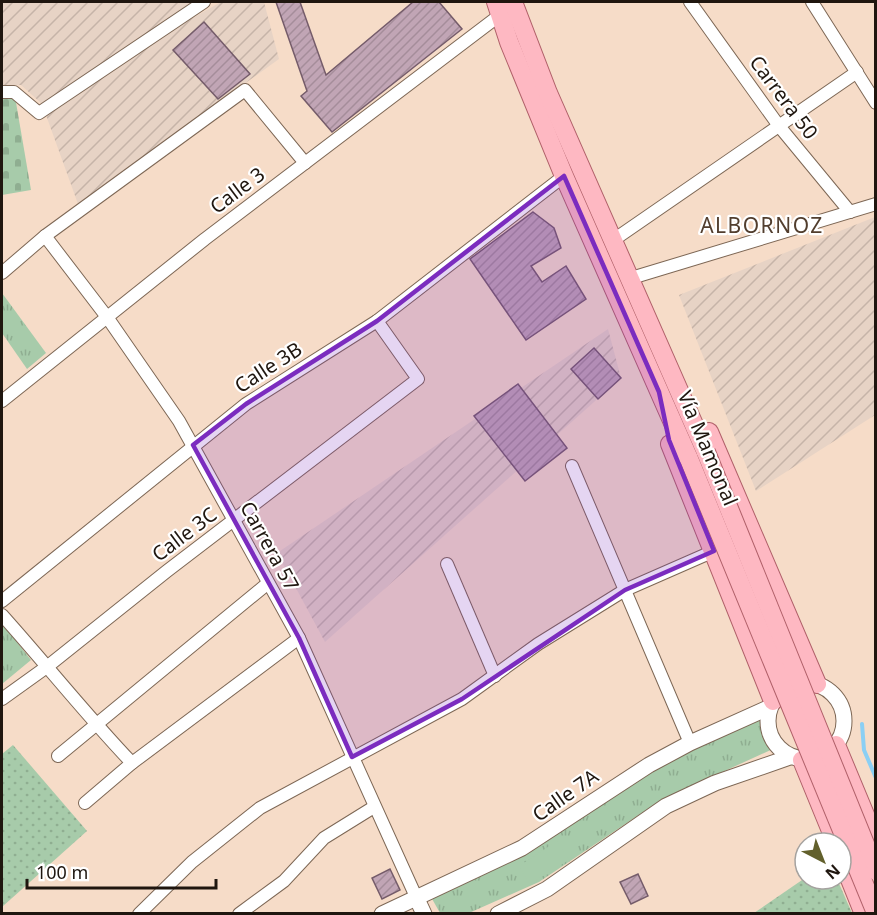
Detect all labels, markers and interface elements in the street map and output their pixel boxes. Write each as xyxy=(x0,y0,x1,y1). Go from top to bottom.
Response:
street label: Carrera 50 xyxy=(744,50,824,144)
street label: Calle 3 xyxy=(204,161,270,219)
district label: ALBORNOZ xyxy=(700,211,824,239)
street label: Calle 3B xyxy=(229,335,307,399)
street label: Vía Mamonal xyxy=(672,386,744,510)
street label: Carrera 57 xyxy=(234,496,306,596)
street label: Calle 3C xyxy=(146,501,222,567)
street label: Calle 7A xyxy=(527,762,604,828)
north arrow xyxy=(793,831,853,891)
scale bar xyxy=(27,852,216,890)
text: 100 m xyxy=(36,860,88,884)
text: N xyxy=(821,860,845,885)

